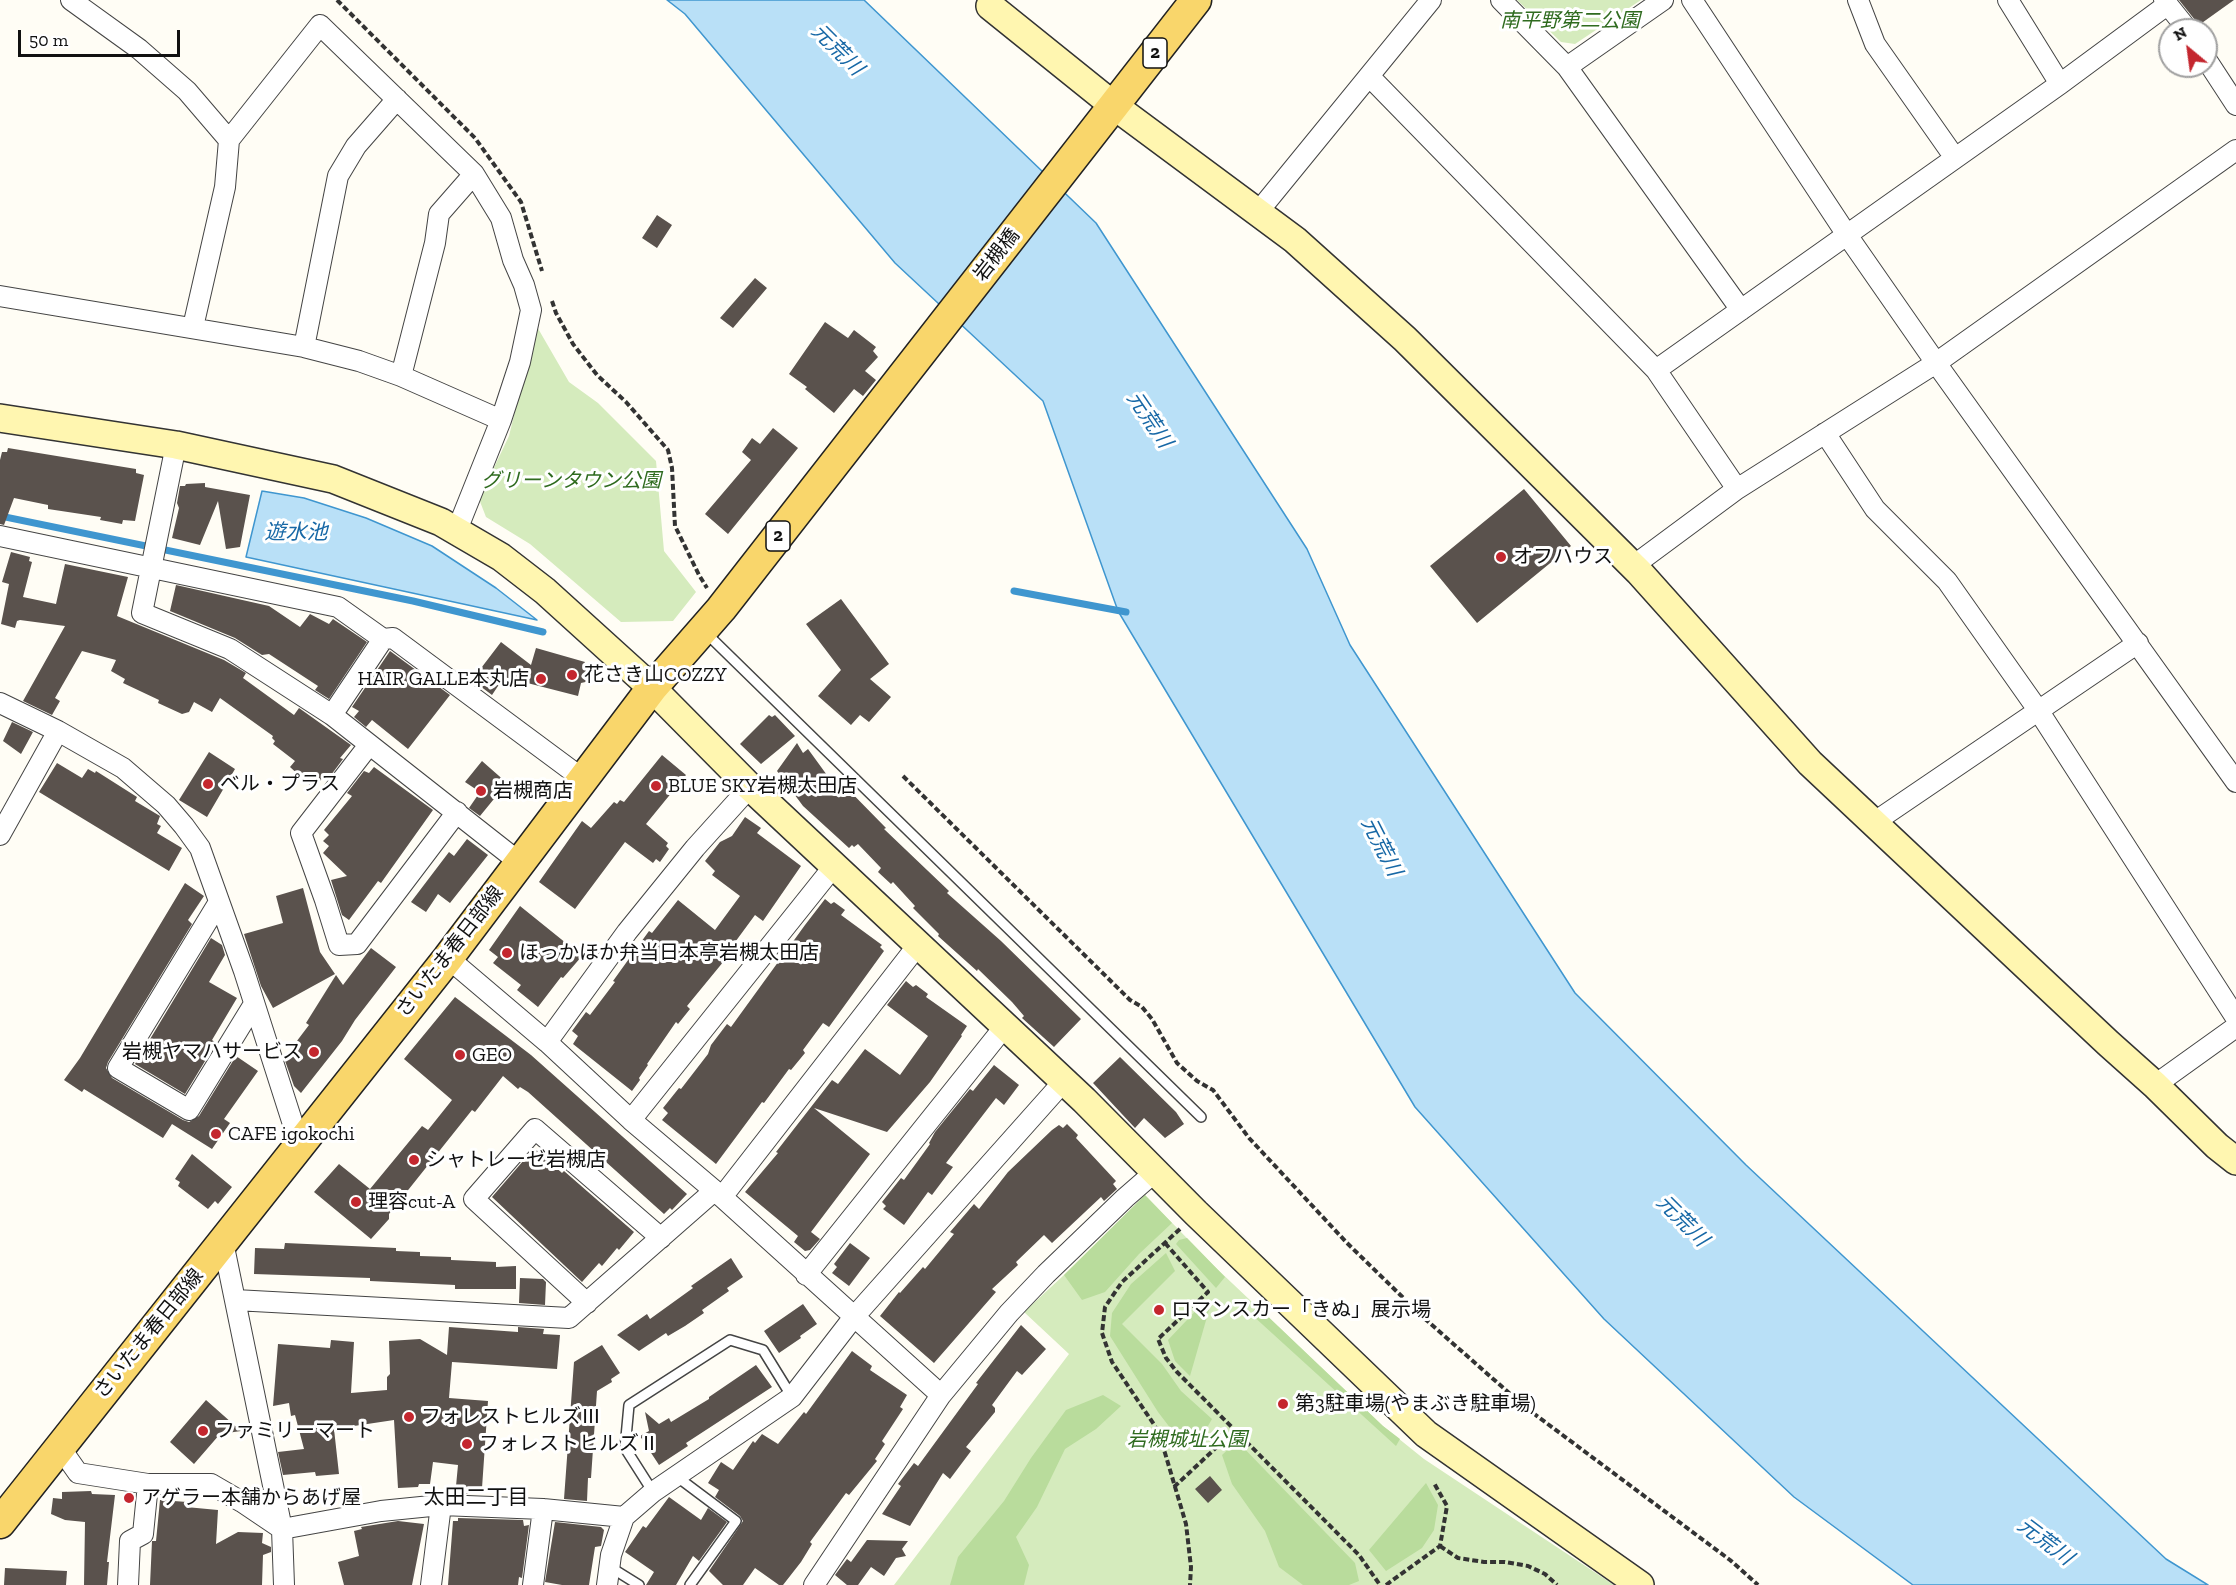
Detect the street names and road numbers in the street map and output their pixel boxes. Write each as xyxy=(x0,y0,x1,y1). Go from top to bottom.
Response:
road number: 2 xyxy=(1143,38,1167,68)
street label: 岩槻橋 xyxy=(969,224,1025,286)
road number: 2 xyxy=(766,521,790,551)
street label: さいたま春日部線 xyxy=(391,882,509,1022)
street label: さいたま春日部線 xyxy=(89,1264,209,1404)

